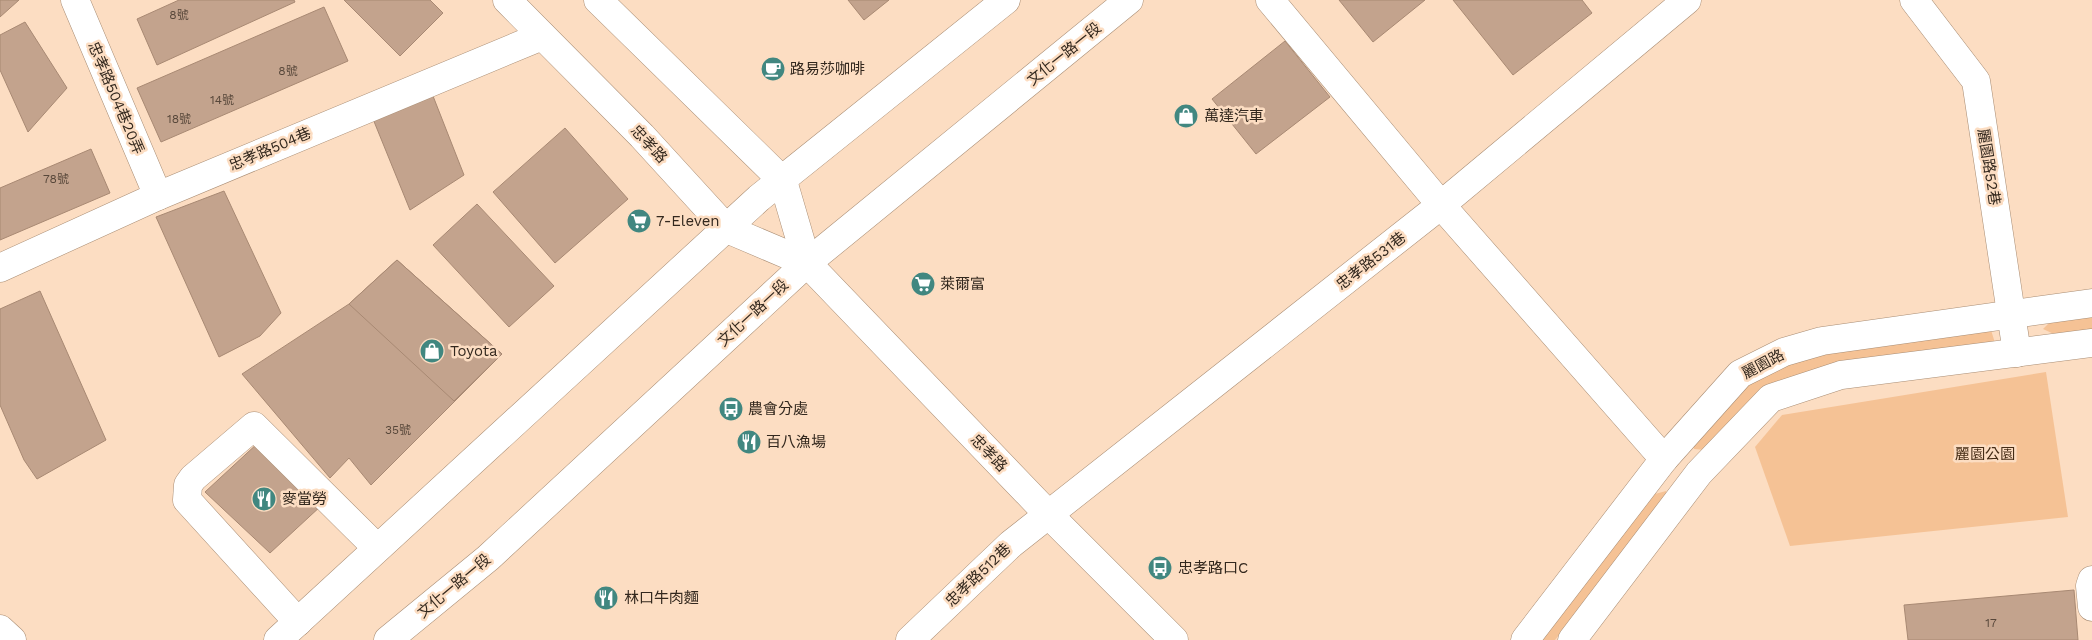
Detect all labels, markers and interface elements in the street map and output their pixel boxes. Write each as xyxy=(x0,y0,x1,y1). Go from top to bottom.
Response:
house number: 8號 xyxy=(169,8,189,22)
street label: 文化一路一段 xyxy=(1023,19,1105,89)
street label: 忠孝路504巷20弄 xyxy=(84,39,148,157)
cafe icon: 路易莎咖啡 xyxy=(760,56,786,82)
place label: 路易莎咖啡 xyxy=(790,60,865,78)
house number: 8號 xyxy=(278,64,298,78)
house number: 14號 xyxy=(210,93,234,107)
shop icon: 萬達汽車 xyxy=(1173,103,1199,129)
place label: 萬達汽車 xyxy=(1204,107,1264,125)
house number: 18號 xyxy=(167,112,191,126)
street label: 忠孝路 xyxy=(627,121,671,167)
street label: 忠孝路504巷 xyxy=(226,124,314,174)
street label: 麗園路52巷 xyxy=(1974,127,2004,207)
house number: 78號 xyxy=(43,172,69,186)
supermarket icon: 7-Eleven xyxy=(626,208,652,234)
place label: 7-Eleven xyxy=(656,212,720,230)
street label: 忠孝路531巷 xyxy=(1333,228,1409,294)
supermarket icon: 萊爾富 xyxy=(910,271,936,297)
place label: 萊爾富 xyxy=(940,275,985,293)
street label: 文化一路一段 xyxy=(714,276,792,350)
shop icon: Toyota xyxy=(419,338,445,364)
place label: Toyota xyxy=(450,342,498,360)
street label: 麗園路 xyxy=(1739,345,1787,383)
bus stop icon: 農會分處 xyxy=(718,396,744,422)
place label: 農會分處 xyxy=(748,400,808,418)
house number: 35號 xyxy=(385,423,411,437)
restaurant icon: 百八漁場 xyxy=(736,429,762,455)
street label: 忠孝路 xyxy=(967,431,1011,475)
place label: 百八漁場 xyxy=(766,433,826,451)
park label: 麗園公園 xyxy=(1955,445,2015,463)
restaurant icon: 麥當勞 xyxy=(251,486,277,512)
place label: 麥當勞 xyxy=(282,490,327,508)
street label: 忠孝路512巷 xyxy=(942,540,1014,610)
street label: 文化一路一段 xyxy=(414,550,494,622)
bus stop icon: 忠孝路口C xyxy=(1147,555,1173,581)
place label: 忠孝路口C xyxy=(1178,559,1248,577)
restaurant icon: 林口牛肉麵 xyxy=(593,585,619,611)
place label: 林口牛肉麵 xyxy=(624,589,699,607)
house number: 17 xyxy=(1985,616,1997,630)

